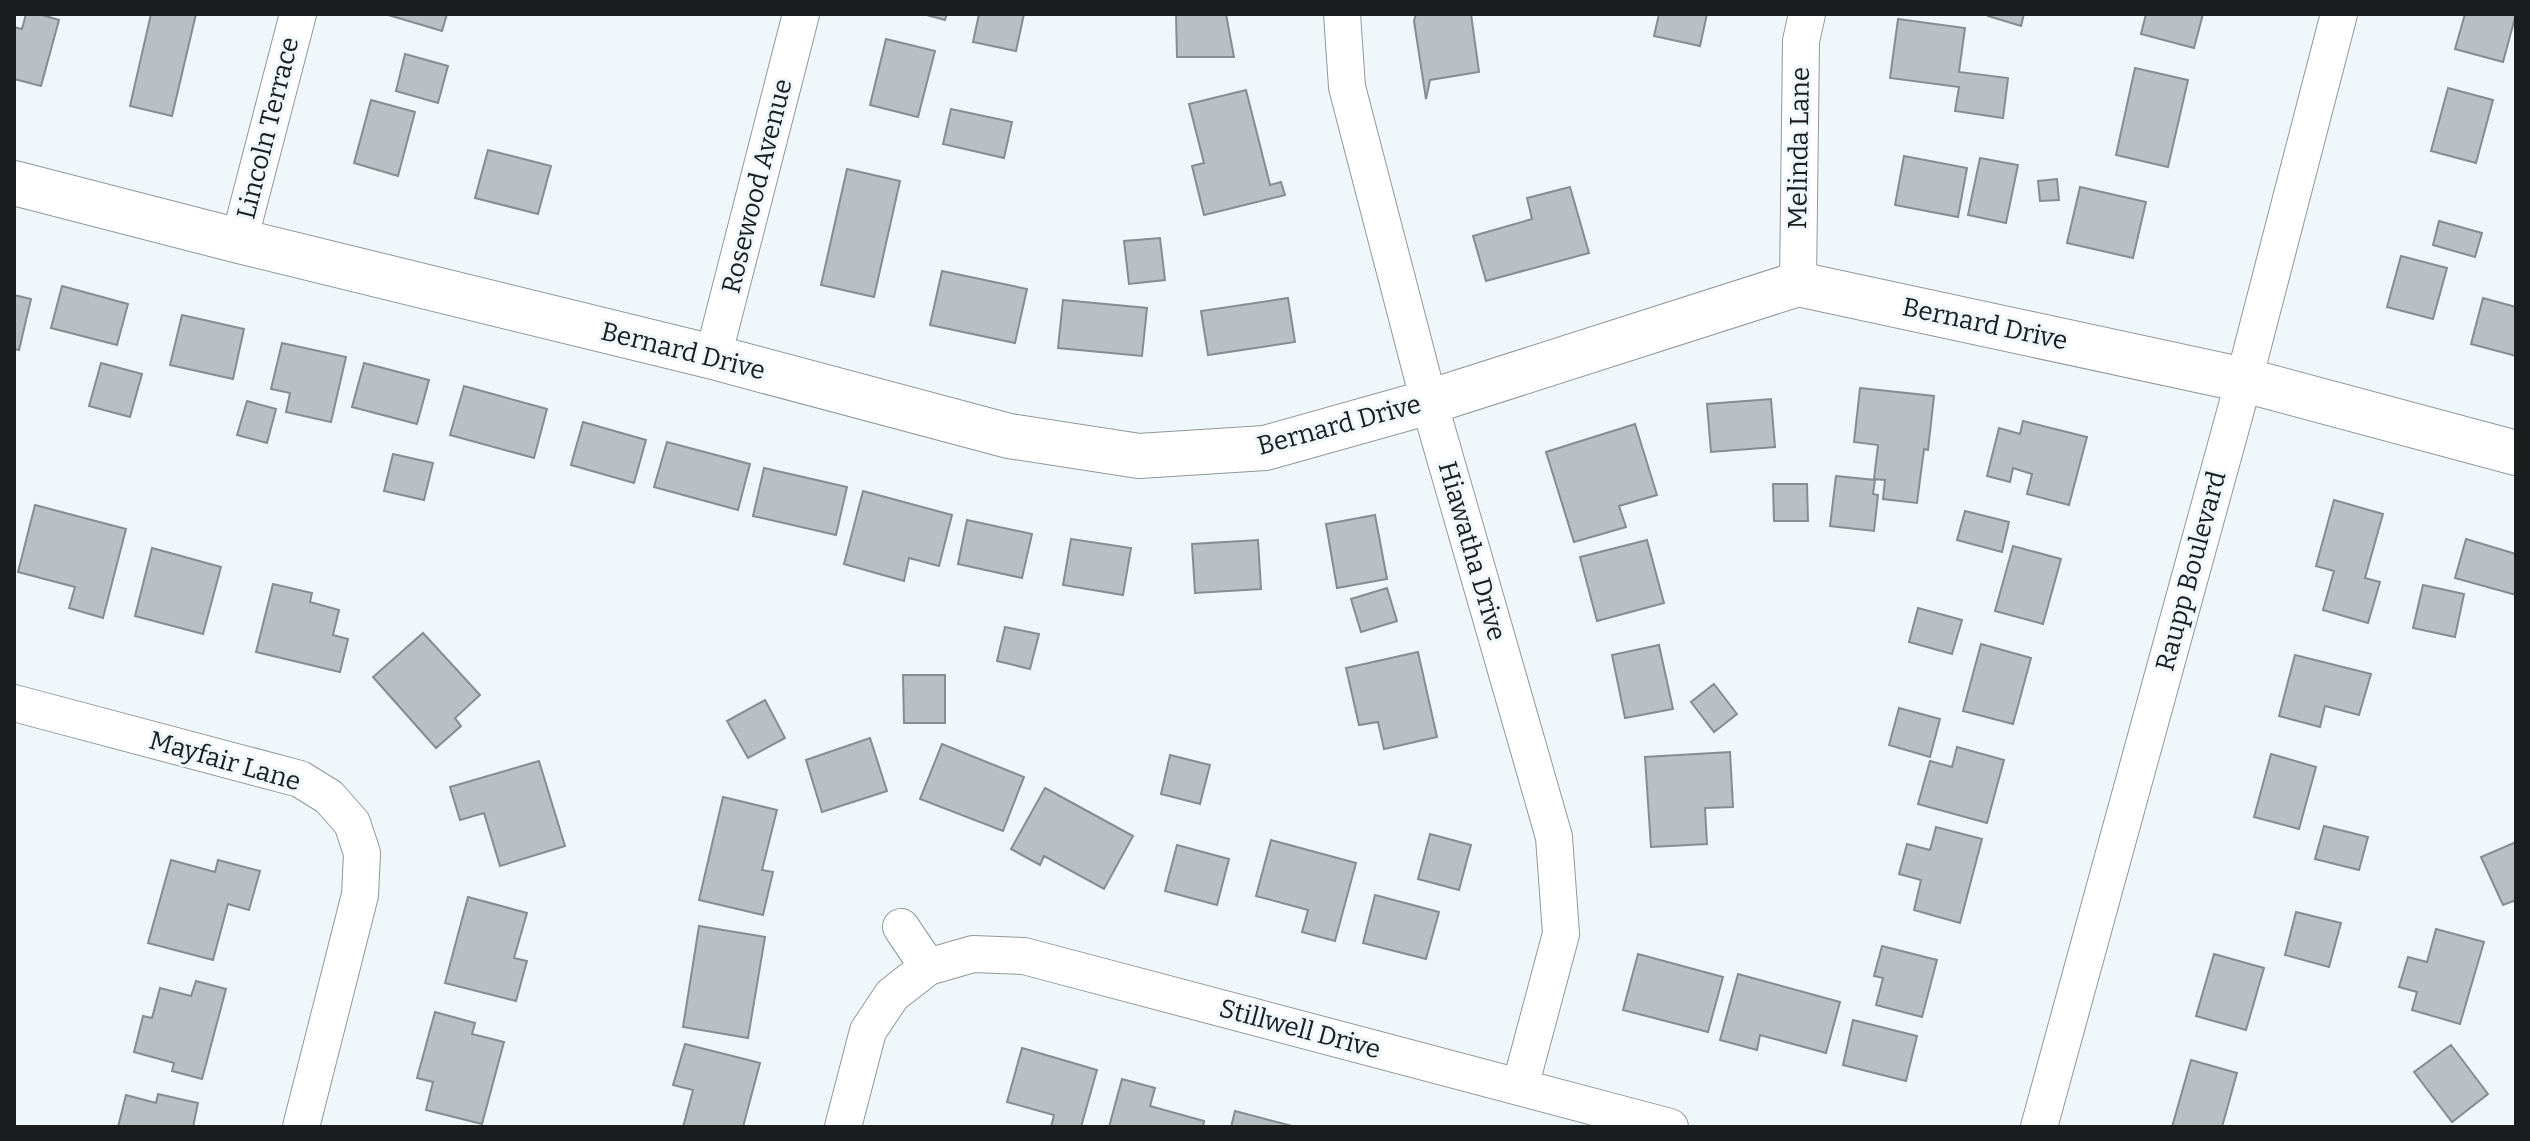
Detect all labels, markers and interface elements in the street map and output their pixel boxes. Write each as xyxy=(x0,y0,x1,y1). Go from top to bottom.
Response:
street label: Lincoln Terrace xyxy=(230,34,306,222)
street label: Melinda Lane xyxy=(1782,67,1816,229)
street label: Rosewood Avenue xyxy=(715,76,799,296)
street label: Bernard Drive xyxy=(1900,291,2070,357)
street label: Bernard Drive xyxy=(598,316,768,386)
street label: Bernard Drive xyxy=(1254,388,1424,462)
street label: Hiawatha Drive xyxy=(1432,458,1512,644)
street label: Raupp Boulevard xyxy=(2149,468,2233,674)
street label: Mayfair Lane xyxy=(146,725,304,797)
street label: Stillwell Drive xyxy=(1216,993,1384,1065)

